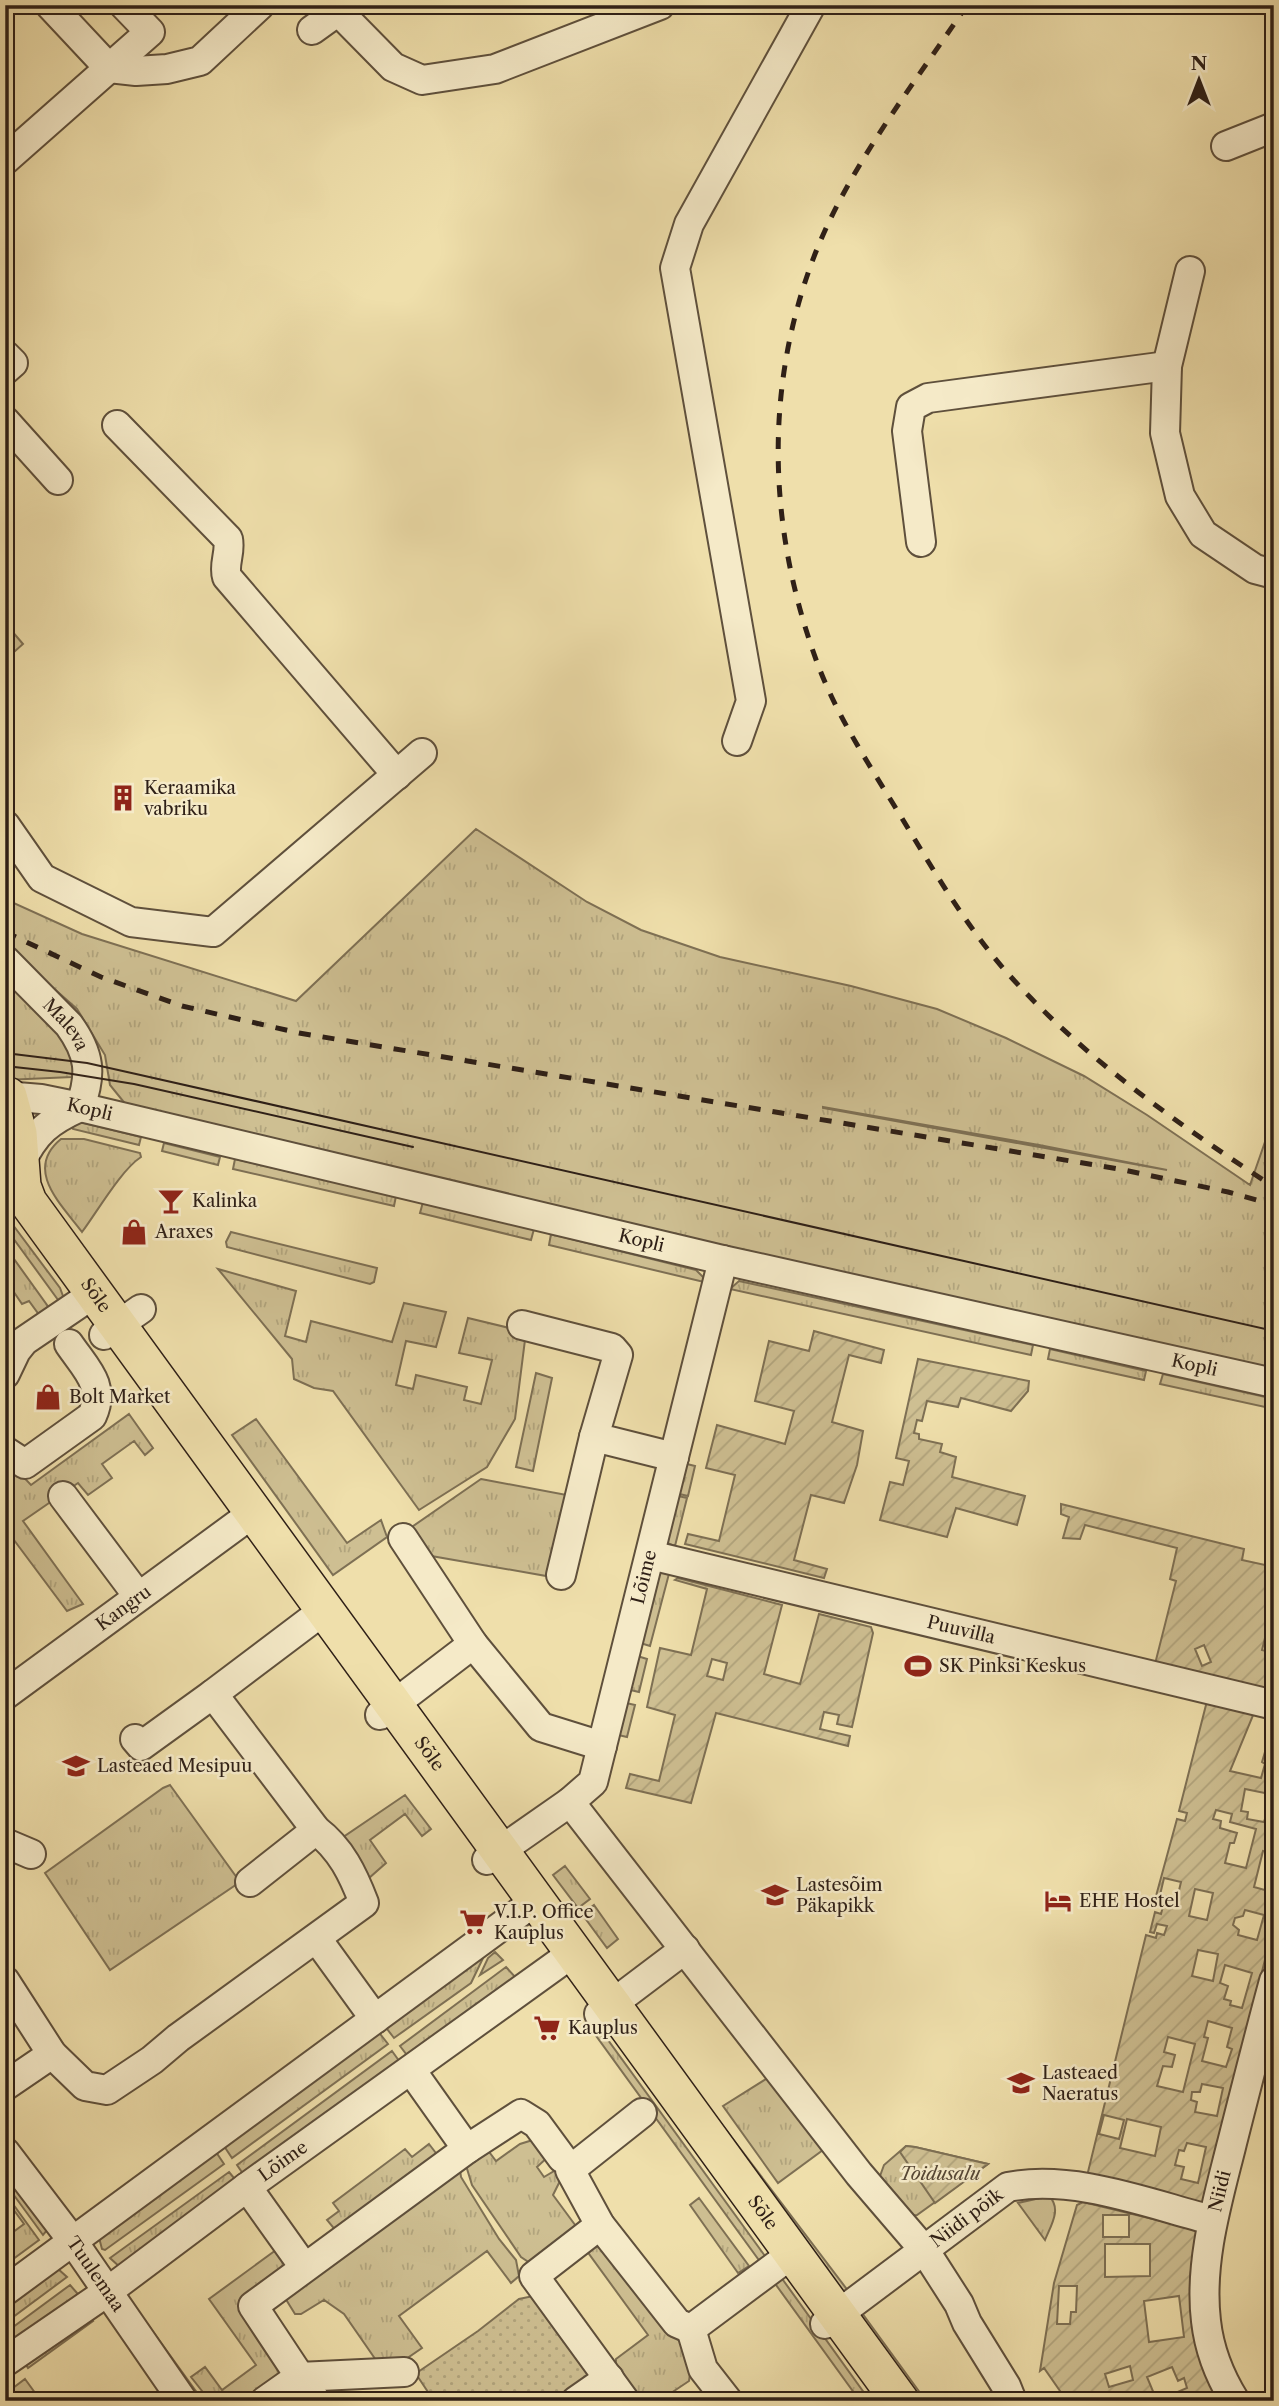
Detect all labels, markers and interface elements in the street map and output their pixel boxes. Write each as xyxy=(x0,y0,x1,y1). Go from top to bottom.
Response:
north arrow xyxy=(1164,46,1234,116)
text: N xyxy=(1191,52,1207,75)
place label: Keraamika vabriku xyxy=(143,777,236,820)
building icon: Keraamika vabriku xyxy=(108,783,138,813)
street label: Maleva xyxy=(38,994,93,1055)
street label: Kopli xyxy=(65,1094,115,1126)
bar icon: Kalinka xyxy=(156,1186,186,1216)
place label: Kalinka xyxy=(192,1190,258,1212)
shop icon: Araxes xyxy=(119,1217,149,1247)
place label: Araxes xyxy=(154,1221,213,1243)
street label: Kopli xyxy=(616,1225,667,1257)
street label: Sõle xyxy=(76,1274,116,1317)
street label: Kopli xyxy=(1169,1349,1220,1381)
shop icon: Bolt Market xyxy=(33,1382,63,1412)
place label: Bolt Market xyxy=(69,1386,171,1408)
street label: Lõime xyxy=(627,1548,661,1606)
street label: Kangru xyxy=(92,1581,155,1636)
street label: Puuvilla xyxy=(925,1611,998,1649)
sports icon: SK Pinksi Keskus xyxy=(903,1651,933,1681)
place label: SK Pinksi Keskus xyxy=(939,1655,1086,1677)
street label: Sõle xyxy=(410,1732,449,1775)
school or university icon: Lasteaed Mesipuu xyxy=(61,1751,91,1781)
place label: Lasteaed Mesipuu xyxy=(97,1755,252,1777)
place label: Lastesõim Päkapikk xyxy=(796,1874,883,1917)
school or university icon: Lastesõim Päkapikk xyxy=(760,1880,790,1910)
hotel icon: EHE Hostel xyxy=(1043,1886,1073,1916)
place label: EHE Hostel xyxy=(1079,1890,1180,1912)
place label: V.I.P. Office Kauplus xyxy=(493,1901,594,1944)
supermarket icon: V.I.P. Office Kauplus xyxy=(458,1907,488,1937)
supermarket icon: Kauplus xyxy=(532,2013,562,2043)
place label: Kauplus xyxy=(568,2017,638,2039)
place label: Lasteaed Naeratus xyxy=(1042,2062,1118,2105)
school or university icon: Lasteaed Naeratus xyxy=(1006,2068,1036,2098)
street label: Lõime xyxy=(254,2136,312,2186)
park label: Toidusalu xyxy=(900,2163,981,2185)
street label: Niidi xyxy=(1204,2167,1236,2214)
street label: Niidi põik xyxy=(926,2183,1009,2252)
street label: Sõle xyxy=(743,2191,783,2234)
street label: Tuulemaa xyxy=(62,2232,129,2316)

